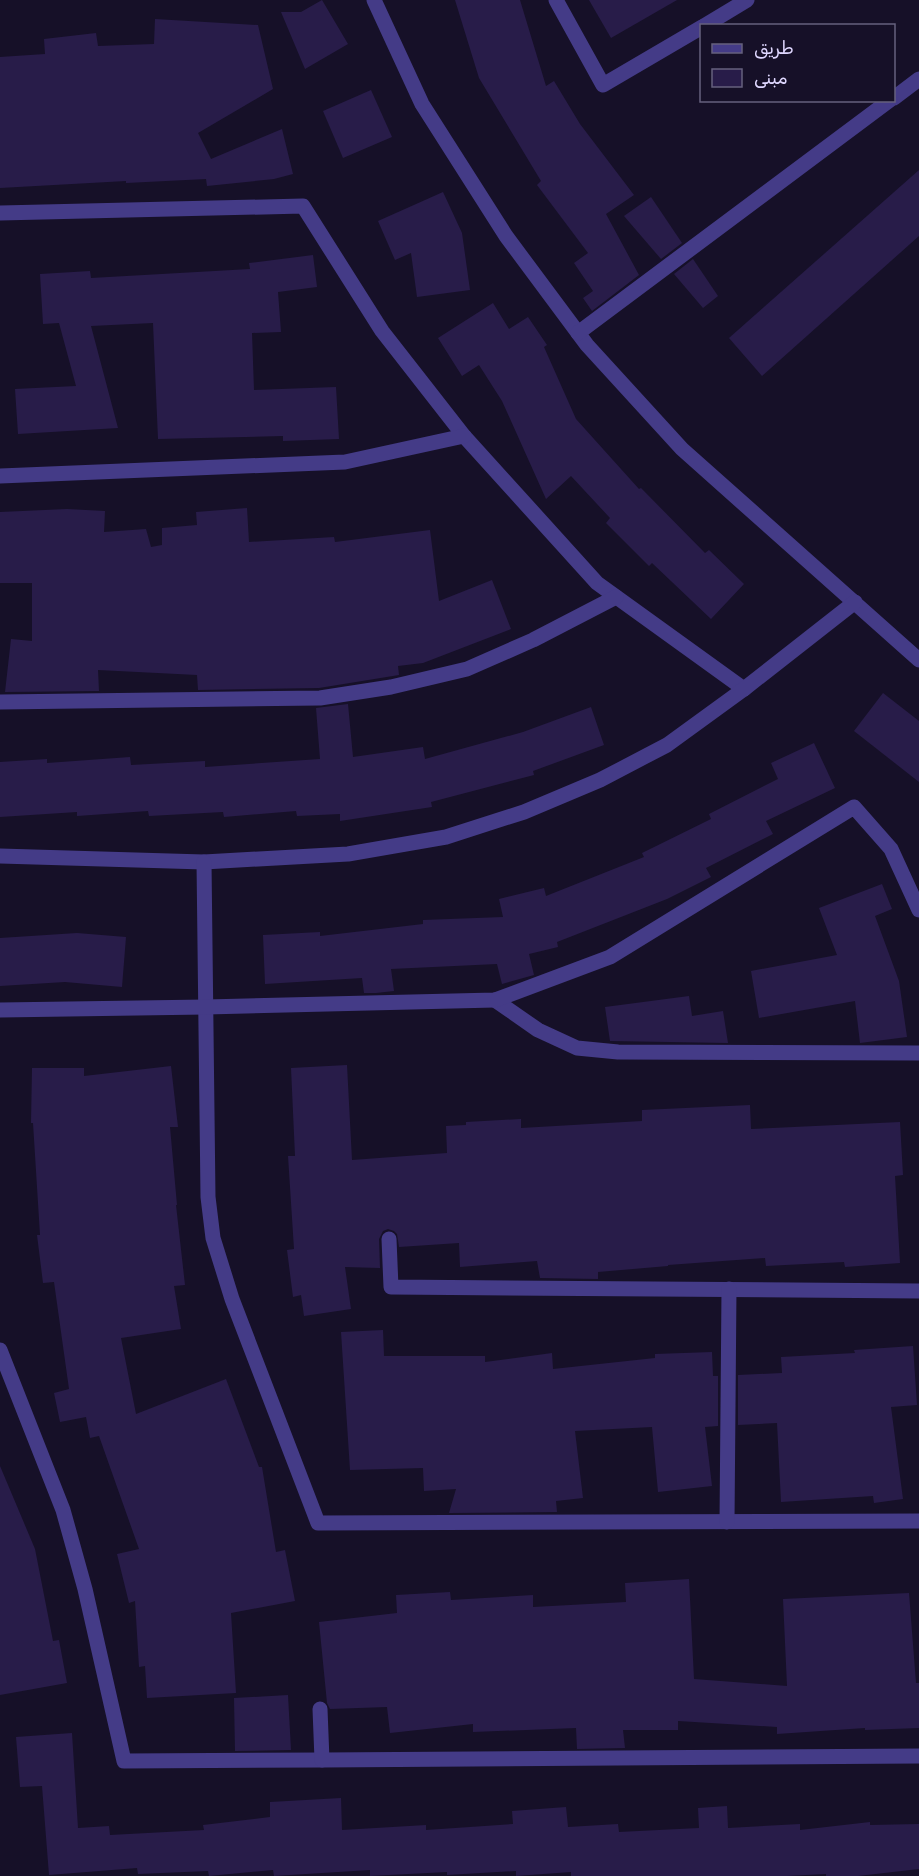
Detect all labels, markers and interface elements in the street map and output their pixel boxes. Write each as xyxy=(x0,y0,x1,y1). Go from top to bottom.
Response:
legend xyxy=(700,24,895,102)
text: طريق xyxy=(754,37,794,59)
text: مبنى xyxy=(754,67,788,89)

